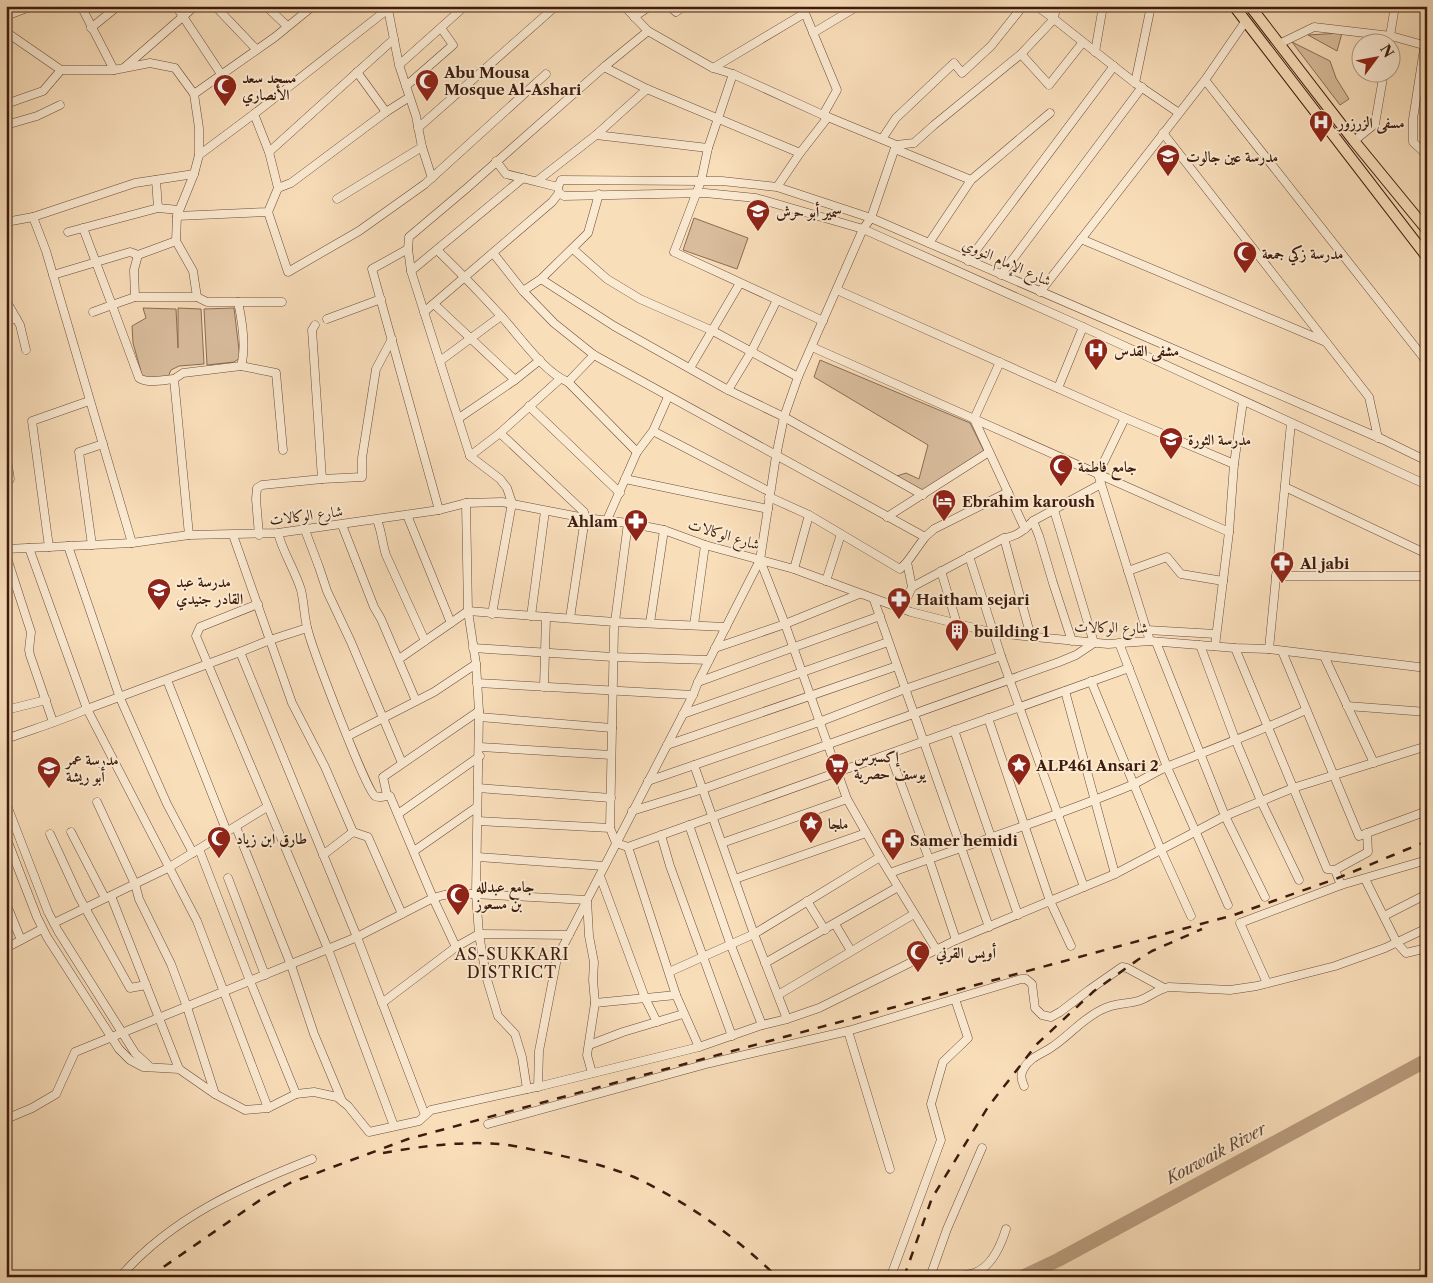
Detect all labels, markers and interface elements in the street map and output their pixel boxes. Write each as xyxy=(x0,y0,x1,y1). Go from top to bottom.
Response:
north arrow xyxy=(1350,32,1400,82)
text: N xyxy=(1376,41,1398,61)
place label: Abu Mousa Mosque Al-Ashari xyxy=(443,63,582,99)
place label: مسجد سعد الأنصاري xyxy=(242,68,296,107)
mosque icon: Abu Mousa Mosque Al-Ashari xyxy=(414,68,440,102)
mosque icon: مسجد سعد الأنصاري xyxy=(212,73,238,107)
hospital icon: مسفى الزرزور xyxy=(1308,109,1334,143)
place label: مسفى الزرزور xyxy=(1336,113,1405,134)
school or university icon: مدرسة عين جالوت xyxy=(1155,143,1181,177)
place label: مدرسة عين جالوت xyxy=(1186,147,1278,166)
school or university icon: سمير أبو حرش xyxy=(745,198,771,232)
place label: سمير أبو حرش xyxy=(776,201,842,221)
street label: شارع الإمام النووي xyxy=(958,234,1054,294)
mosque icon: مدرسة زكي جمعة xyxy=(1232,240,1258,274)
place label: مدرسة زكي جمعة xyxy=(1262,244,1343,266)
hospital icon: مشفى القدس xyxy=(1083,337,1109,371)
place label: مشفى القدس xyxy=(1114,341,1179,362)
school or university icon: مدرسة الثورة xyxy=(1158,426,1184,460)
place label: مدرسة الثورة xyxy=(1188,430,1251,449)
mosque icon: جامع فاطمة xyxy=(1048,453,1074,487)
place label: جامع فاطمة xyxy=(1078,457,1137,481)
hotel icon: Ebrahim karoush xyxy=(931,488,957,522)
place label: Ebrahim karoush xyxy=(962,492,1096,511)
street label: شارع الوكالات xyxy=(268,501,344,533)
pharmacy icon: Ahlam xyxy=(623,508,649,542)
place label: Ahlam xyxy=(566,512,618,531)
street label: شارع الوكالات xyxy=(685,514,762,558)
pharmacy icon: Al jabi xyxy=(1269,550,1295,584)
place label: Al jabi xyxy=(1299,554,1350,573)
place label: مدرسة عبد القادر جنيدي xyxy=(176,572,243,611)
school or university icon: مدرسة عبد القادر جنيدي xyxy=(146,577,172,611)
pharmacy icon: Haitham sejari xyxy=(886,586,912,620)
place label: Haitham sejari xyxy=(916,590,1030,609)
street label: شارع الوكالات xyxy=(1074,617,1148,641)
building icon: building 1 xyxy=(944,618,970,652)
place label: building 1 xyxy=(973,622,1049,641)
place label: إكسبرس يوسف حصرية xyxy=(854,747,927,785)
place label: مدرسة عمر أبو ريشة xyxy=(64,750,119,786)
supermarket icon: إكسبرس يوسف حصرية xyxy=(824,752,850,786)
place icon: ALP461 Ansari 2 xyxy=(1006,752,1032,786)
school or university icon: مدرسة عمر أبو ريشة xyxy=(36,755,62,789)
place label: ALP461 Ansari 2 xyxy=(1035,756,1159,775)
place icon: ملجا xyxy=(798,810,824,844)
place label: ملجا xyxy=(828,814,848,833)
mosque icon: طارق ابن زياد xyxy=(206,825,232,859)
pharmacy icon: Samer hemidi xyxy=(880,827,906,861)
place label: طارق ابن زياد xyxy=(236,829,307,848)
place label: Samer hemidi xyxy=(910,831,1019,850)
place label: جامع عبدلله بن مسعوز xyxy=(474,877,534,913)
mosque icon: جامع عبدلله بن مسعوز xyxy=(445,882,471,916)
mosque icon: أويس القرني xyxy=(905,939,931,973)
place label: أويس القرني xyxy=(935,942,996,965)
district label: AS-SUKKARI DISTRICT xyxy=(453,944,570,982)
water label: Kouwaik River xyxy=(1161,1118,1271,1189)

